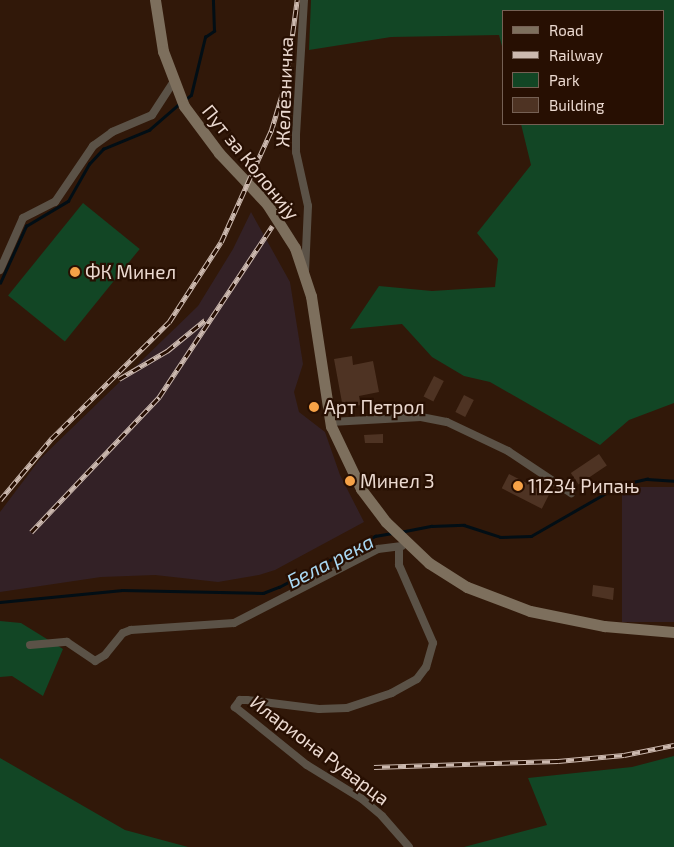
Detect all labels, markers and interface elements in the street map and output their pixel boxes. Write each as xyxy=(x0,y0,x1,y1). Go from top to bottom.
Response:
legend xyxy=(502,10,664,125)
text: Road xyxy=(549,21,584,39)
street label: Железничка xyxy=(271,36,297,148)
text: Railway xyxy=(549,46,603,64)
text: Park xyxy=(549,71,580,89)
text: Building xyxy=(549,96,604,114)
street label: Пут за Колонију xyxy=(198,100,304,224)
place label: ФК Минел xyxy=(85,261,176,283)
marker: ФК Минел xyxy=(69,266,81,278)
place label: Арт Петрол xyxy=(324,396,425,418)
marker: Арт Петрол xyxy=(308,401,320,413)
place label: Минел 3 xyxy=(360,470,435,492)
marker: Минел 3 xyxy=(344,475,356,487)
place label: 11234 Рипањ xyxy=(528,475,639,497)
marker: 11234 Рипањ xyxy=(512,480,524,492)
water label: Бела река xyxy=(283,529,377,593)
street label: Илариона Руварца xyxy=(246,690,394,810)

